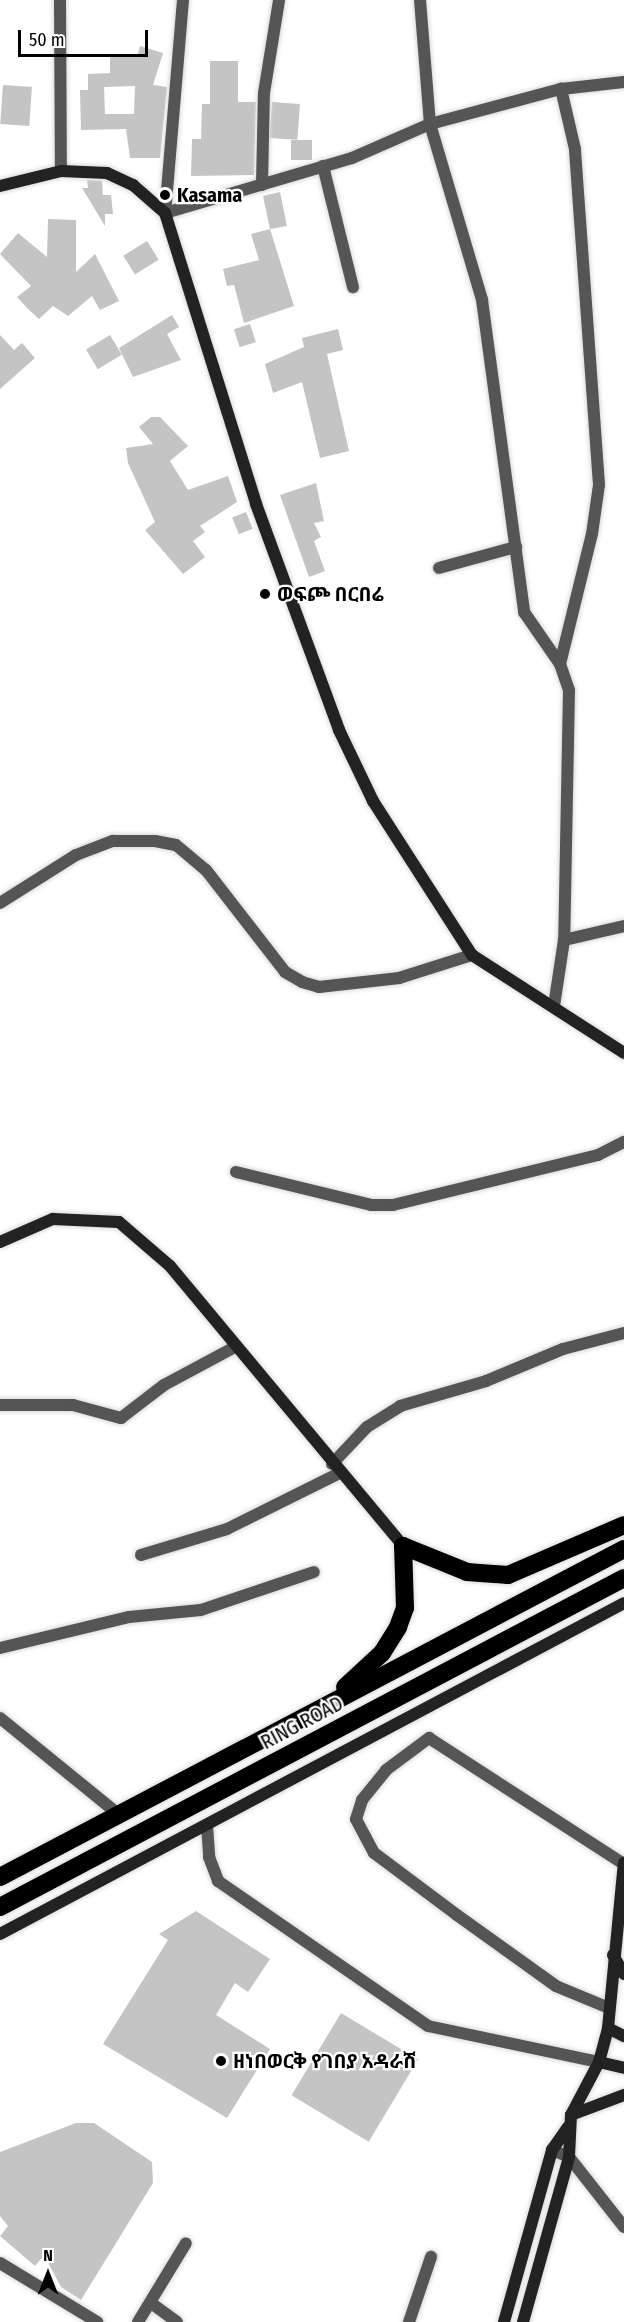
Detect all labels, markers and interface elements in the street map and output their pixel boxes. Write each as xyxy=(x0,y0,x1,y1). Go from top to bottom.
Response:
scale bar xyxy=(21,18,152,56)
text: 50 m xyxy=(29,29,65,51)
place label: Kasama xyxy=(177,183,242,207)
marker: Kasama xyxy=(158,188,172,202)
place label: ወፍጮ በርበሬ xyxy=(277,582,384,606)
marker: ወፍጮ በርበሬ xyxy=(258,587,272,601)
street label: RING ROAD xyxy=(257,1691,347,1755)
place label: ዘነበወርቅ የገበያ አዳራሽ xyxy=(233,2049,417,2073)
marker: ዘነበወርቅ የገበያ አዳራሽ xyxy=(214,2054,228,2068)
north arrow xyxy=(18,2244,78,2304)
text: N xyxy=(43,2246,53,2265)

